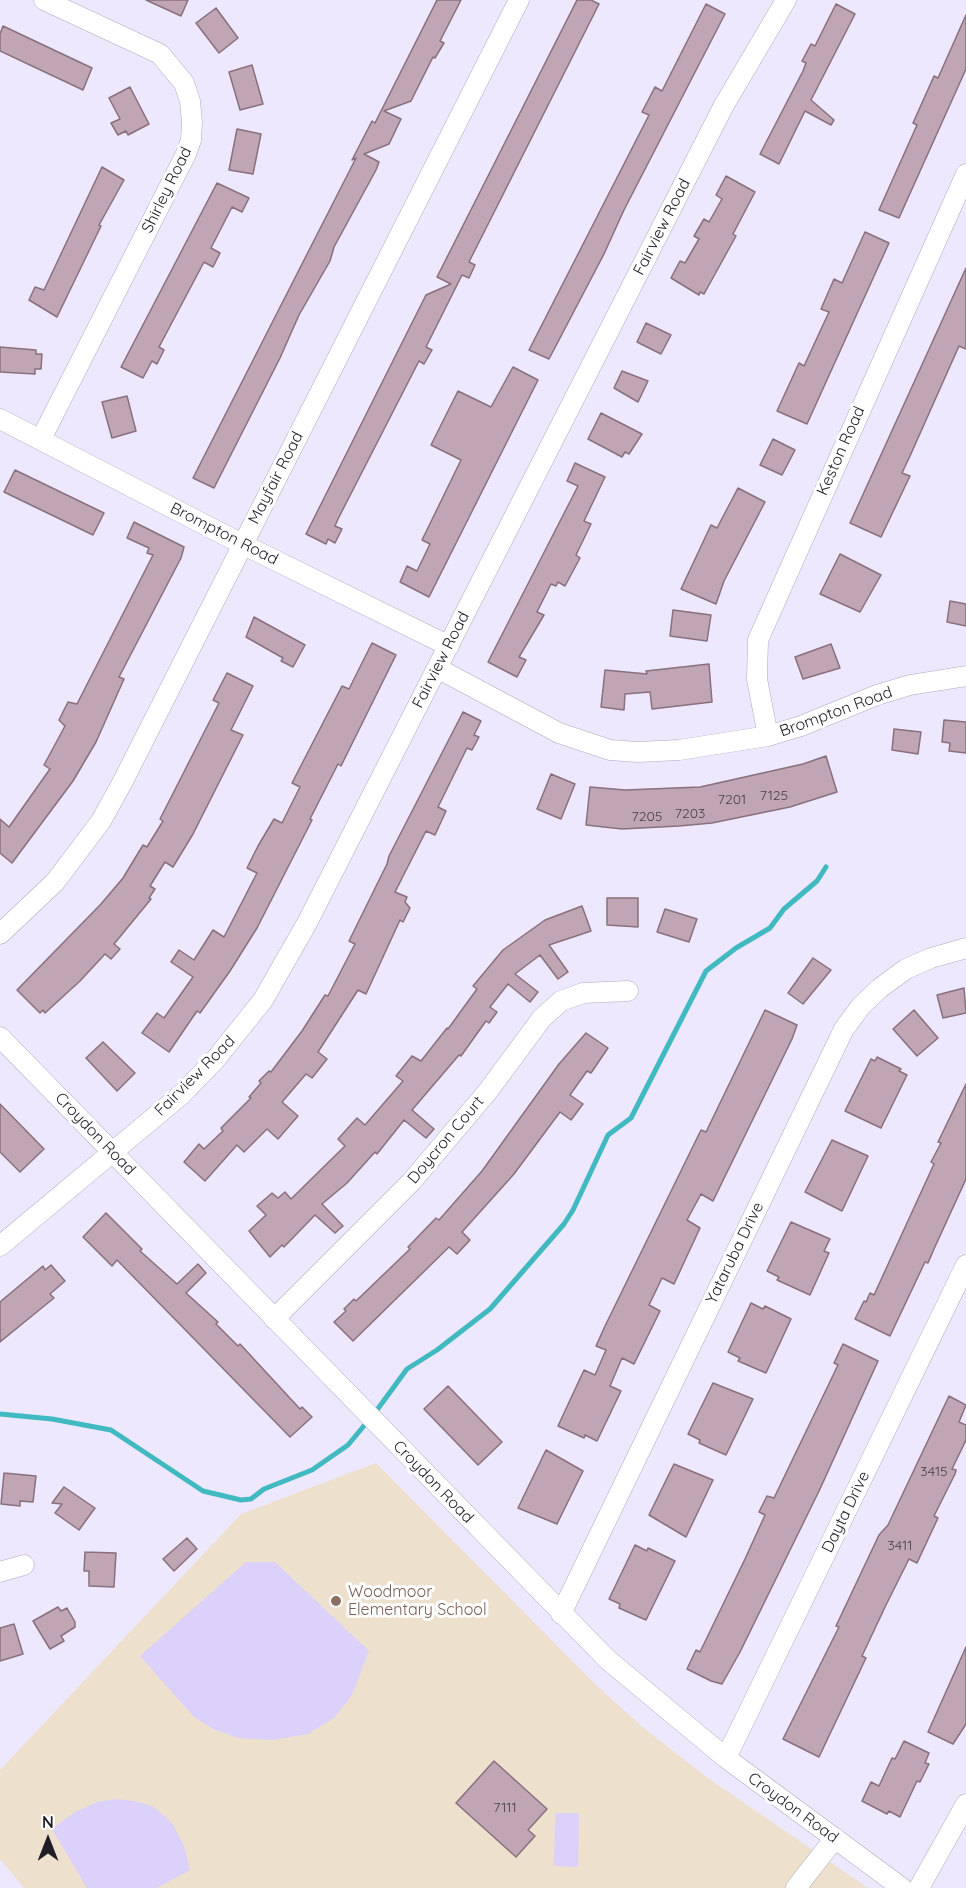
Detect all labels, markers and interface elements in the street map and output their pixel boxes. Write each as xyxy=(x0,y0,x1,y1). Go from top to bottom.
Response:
street label: Shirley Road xyxy=(138,144,196,236)
street label: Fairview Road xyxy=(629,175,695,279)
street label: Keston Road xyxy=(813,404,869,498)
street label: Mayfair Road xyxy=(244,429,308,527)
street label: Brompton Road xyxy=(167,499,281,569)
street label: Fairview Road xyxy=(408,608,474,712)
street label: Brompton Road xyxy=(777,683,895,741)
house number: 7125 xyxy=(760,788,788,804)
house number: 7201 xyxy=(718,792,746,808)
house number: 7203 xyxy=(675,806,705,822)
house number: 7205 xyxy=(632,809,662,825)
street label: Fairview Road xyxy=(151,1032,239,1120)
street label: Croydon Road xyxy=(51,1089,139,1179)
street label: Doycron Court xyxy=(404,1092,488,1188)
street label: Yataruba Drive xyxy=(702,1199,768,1307)
street label: Croydon Road xyxy=(389,1437,477,1527)
house number: 3415 xyxy=(920,1464,948,1480)
street label: Dayta Drive xyxy=(818,1468,874,1556)
house number: 3411 xyxy=(888,1538,912,1554)
place label: Woodmoor Elementary School xyxy=(348,1582,487,1620)
marker: Woodmoor Elementary School xyxy=(329,1594,343,1608)
street label: Croydon Road xyxy=(744,1769,842,1847)
house number: 7111 xyxy=(493,1800,517,1816)
north arrow xyxy=(18,1810,78,1870)
text: N xyxy=(42,1812,54,1832)

